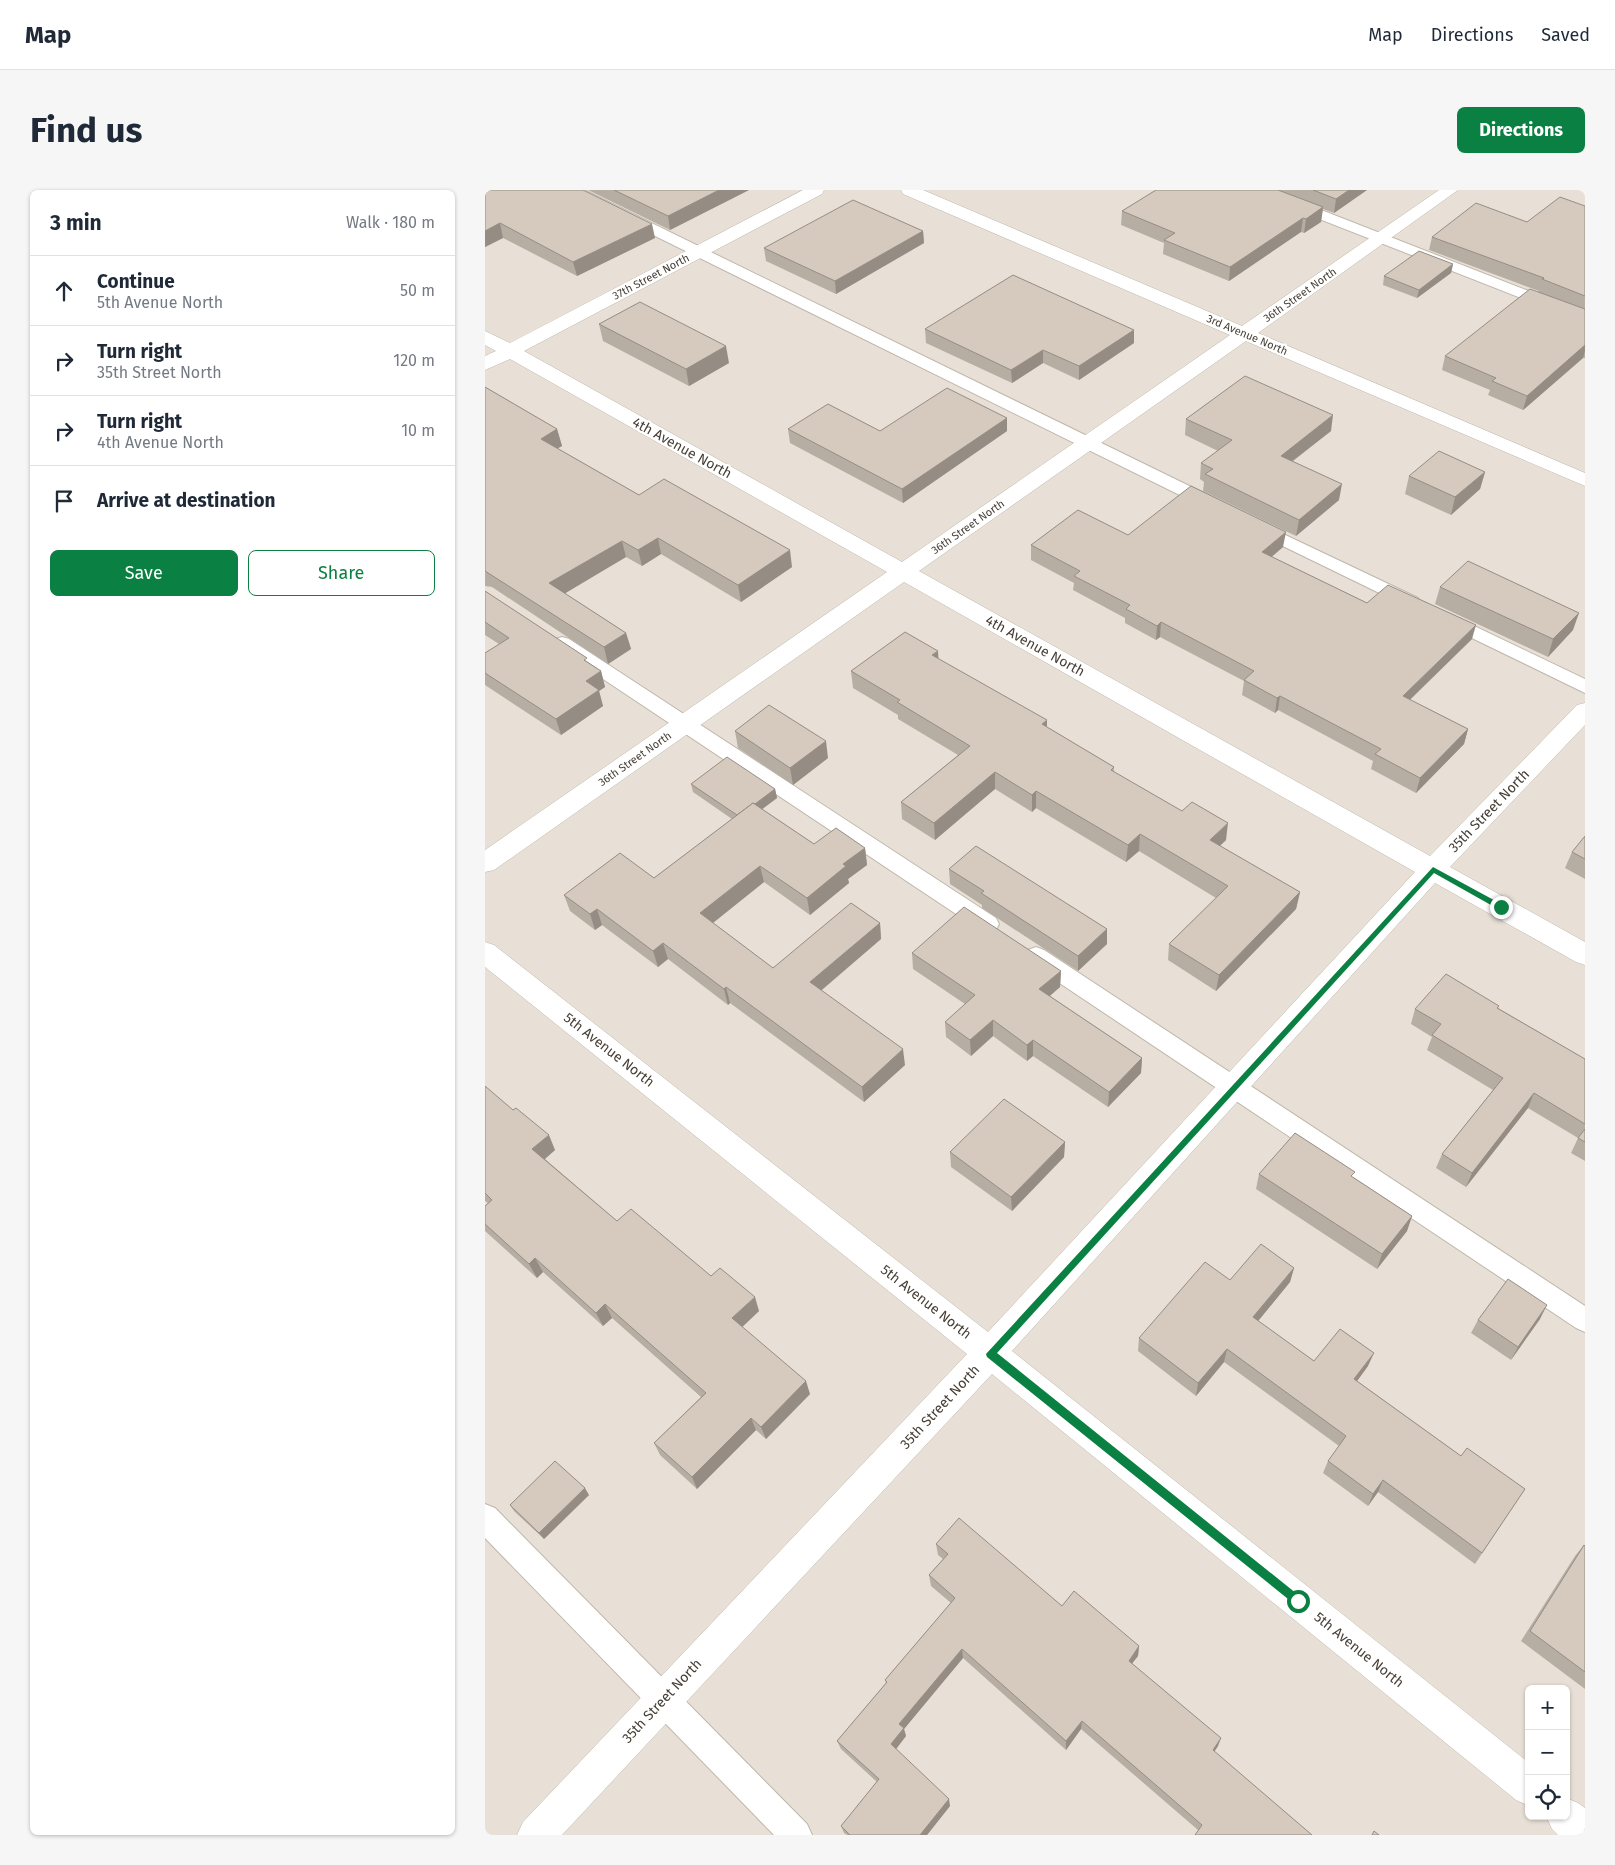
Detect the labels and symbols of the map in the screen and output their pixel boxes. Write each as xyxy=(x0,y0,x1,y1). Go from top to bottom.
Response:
street label: 37th Street North xyxy=(610,251,692,303)
street label: 36th Street North xyxy=(1261,265,1339,325)
street label: 3rd Avenue North xyxy=(1204,312,1290,358)
street label: 4th Avenue North xyxy=(629,414,735,482)
street label: 36th Street North xyxy=(929,497,1007,557)
street label: 4th Avenue North xyxy=(982,612,1088,680)
street label: 36th Street North xyxy=(596,729,674,789)
street label: 35th Street North xyxy=(1445,766,1533,856)
route end xyxy=(1490,896,1513,919)
street label: 5th Avenue North xyxy=(560,1009,658,1091)
street label: 5th Avenue North xyxy=(877,1261,975,1343)
street label: 35th Street North xyxy=(897,1361,983,1453)
route start xyxy=(1287,1590,1310,1613)
street label: 5th Avenue North xyxy=(1311,1609,1407,1691)
street label: 35th Street North xyxy=(619,1655,705,1747)

